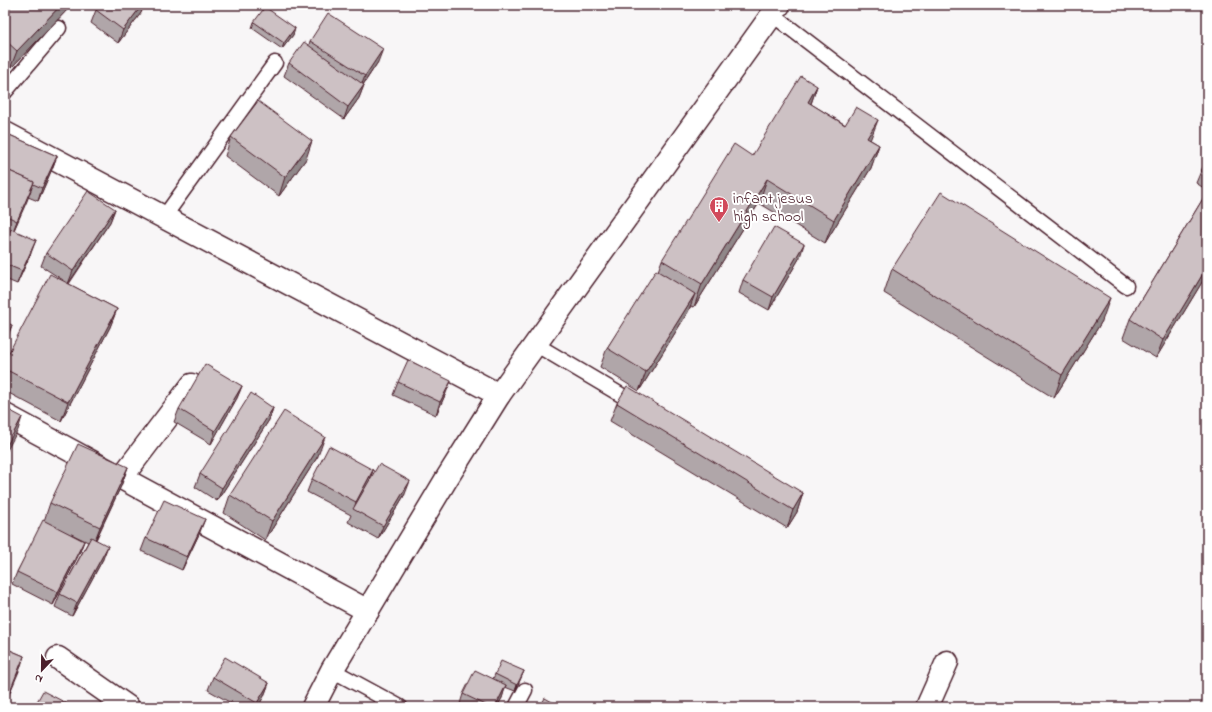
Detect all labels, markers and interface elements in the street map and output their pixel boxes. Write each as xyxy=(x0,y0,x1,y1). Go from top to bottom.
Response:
place label: infant jesus high school xyxy=(733,187,813,229)
building icon: infant jesus high school xyxy=(708,195,730,223)
north arrow xyxy=(22,650,62,690)
text: N xyxy=(32,670,45,687)

